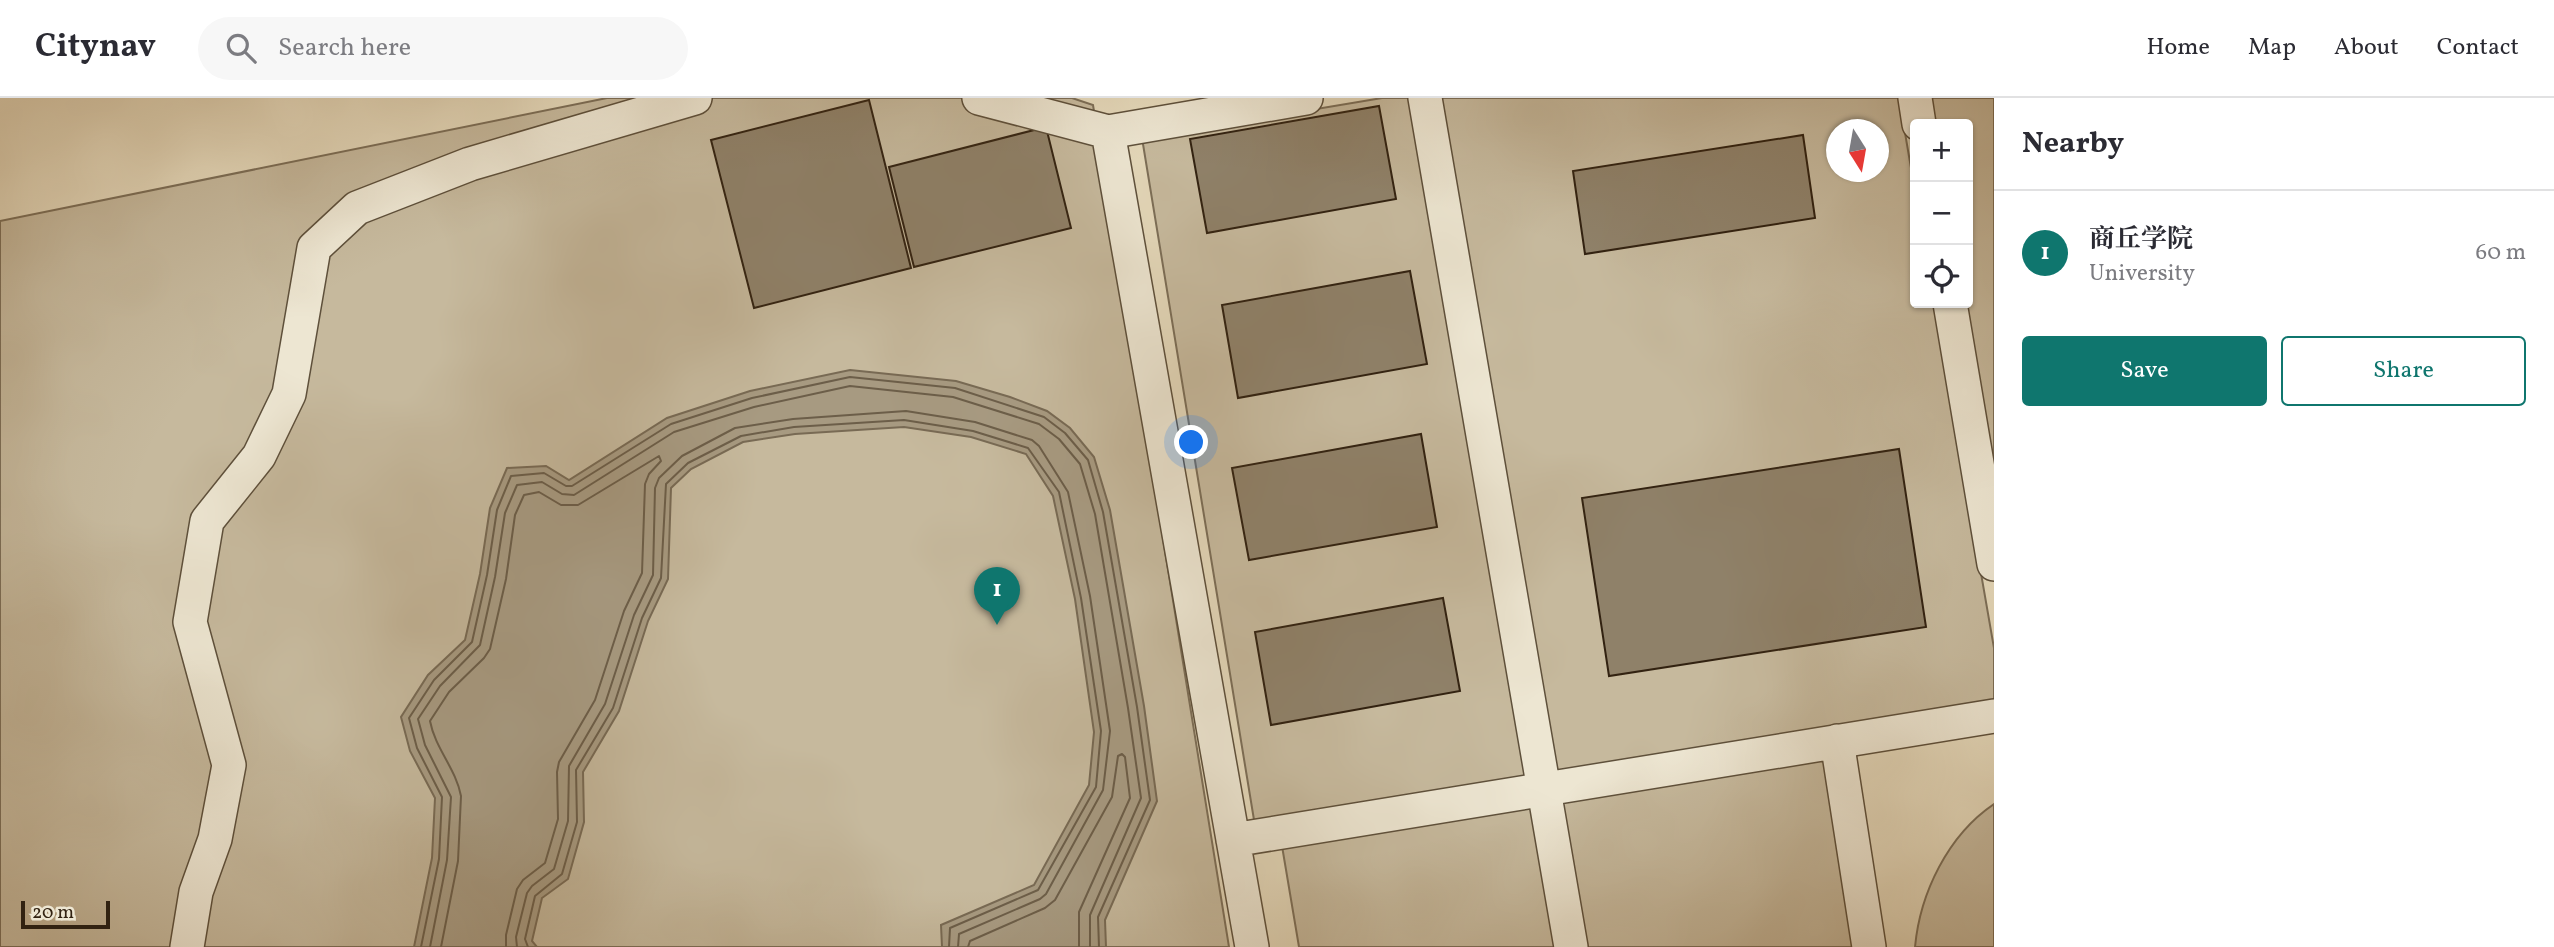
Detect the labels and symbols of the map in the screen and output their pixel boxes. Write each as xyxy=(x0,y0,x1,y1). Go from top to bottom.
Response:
north arrow xyxy=(1826,119,1889,182)
your location xyxy=(1174,425,1208,459)
pin: 1 xyxy=(974,567,1020,625)
scale bar xyxy=(21,898,110,930)

